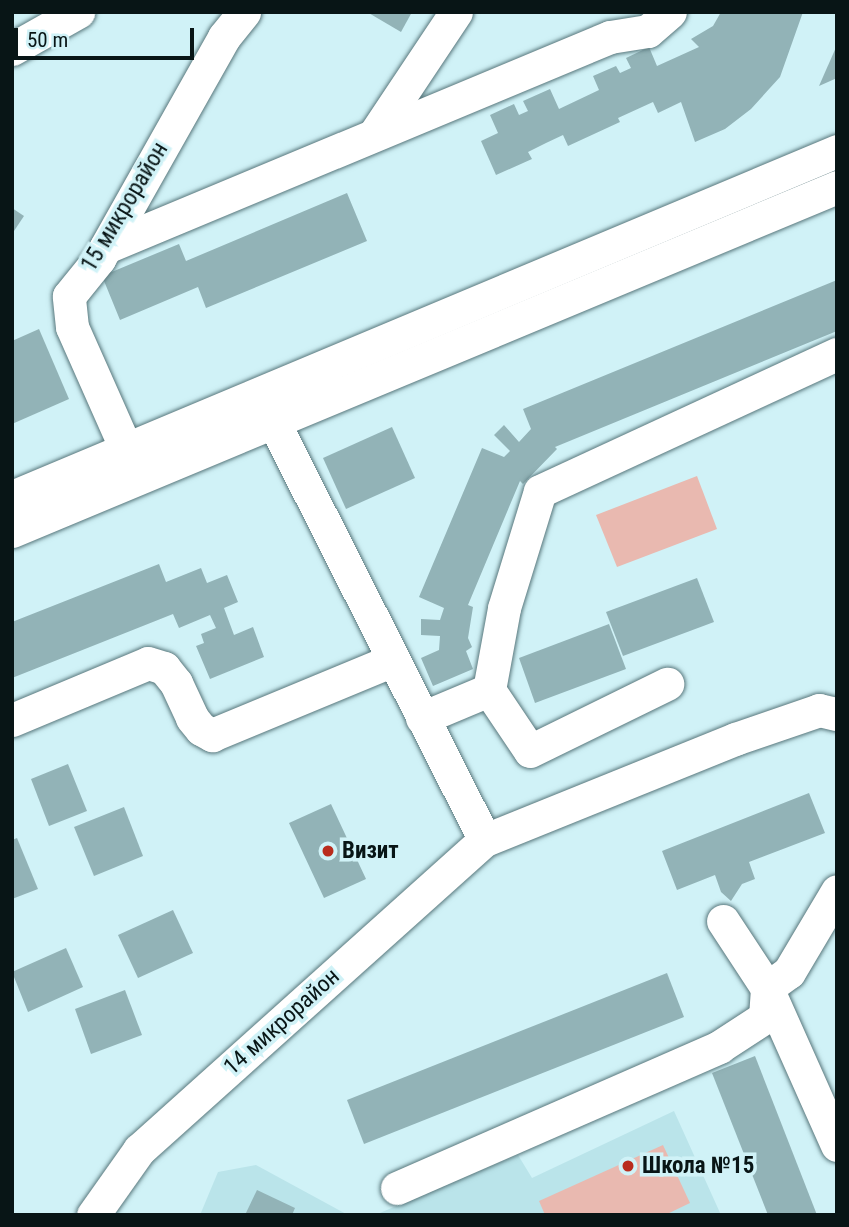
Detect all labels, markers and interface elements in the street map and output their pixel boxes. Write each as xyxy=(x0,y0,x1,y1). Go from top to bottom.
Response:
scale bar xyxy=(18,14,198,58)
text: 50 m xyxy=(27,28,68,52)
street label: 15 микрорайон xyxy=(76,137,174,277)
place label: Визит xyxy=(342,837,399,865)
marker: Визит xyxy=(320,843,336,859)
street label: 14 микрорайон xyxy=(219,963,345,1081)
place label: Школа №15 xyxy=(642,1152,754,1180)
marker: Школа №15 xyxy=(620,1158,636,1174)

